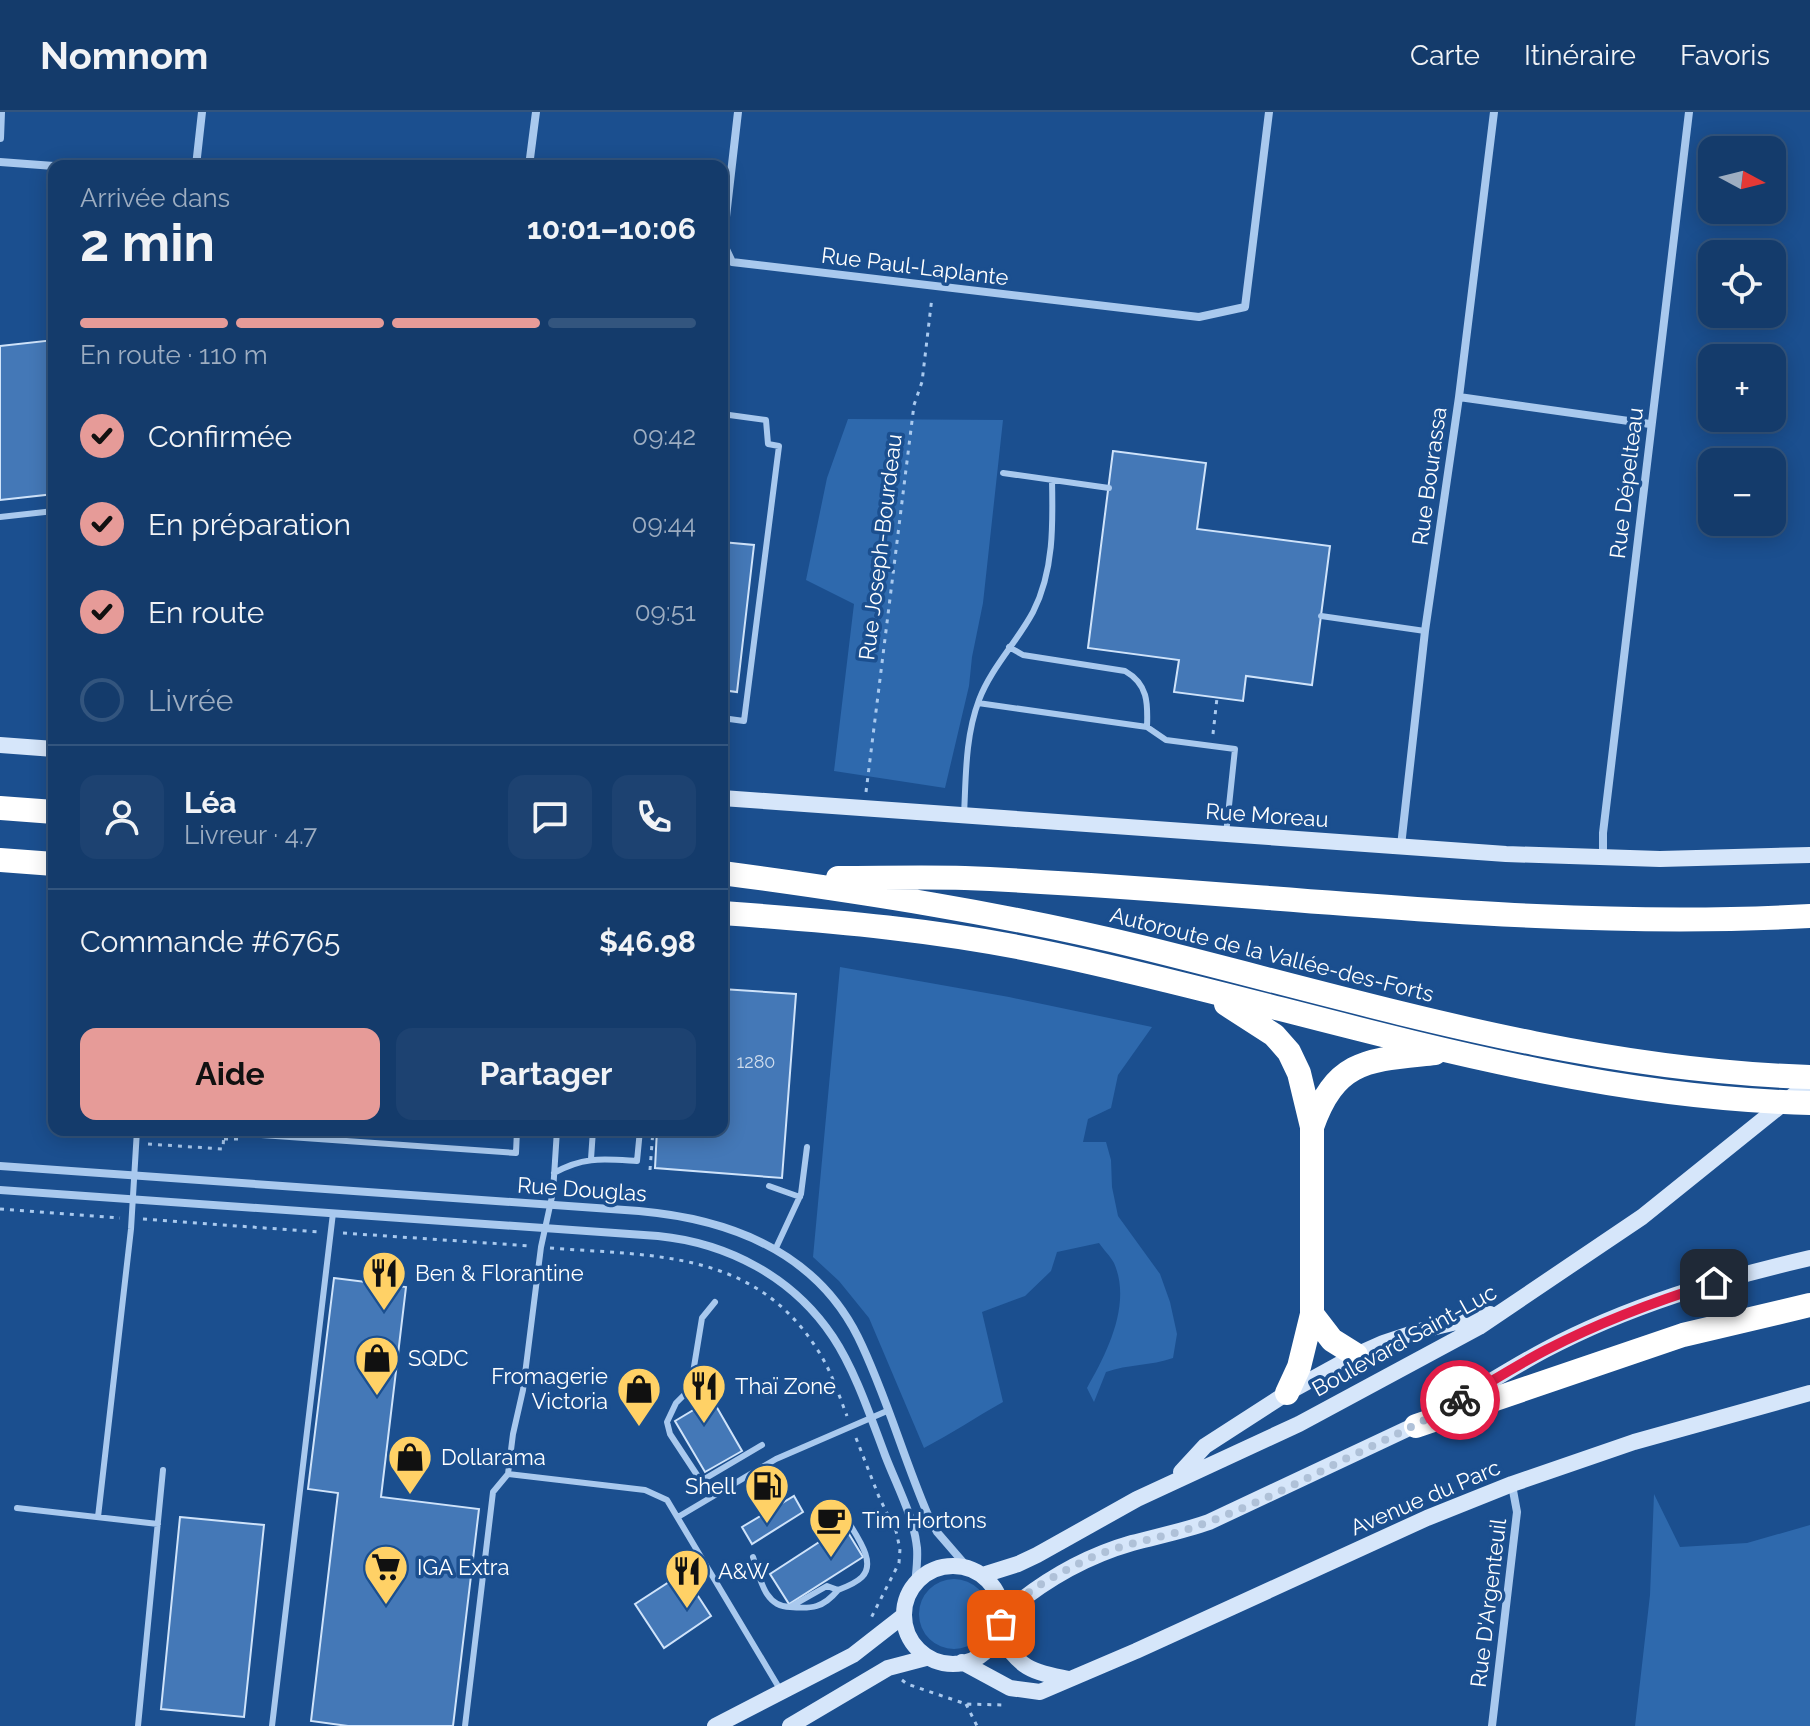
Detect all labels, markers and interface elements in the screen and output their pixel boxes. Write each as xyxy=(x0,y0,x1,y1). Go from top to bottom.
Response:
text: Nomnom xyxy=(40,33,208,78)
text: Carte xyxy=(1410,39,1480,72)
text: Itinéraire xyxy=(1524,39,1636,72)
text: Favoris xyxy=(1680,39,1770,72)
north arrow xyxy=(1698,136,1786,224)
map controls xyxy=(1698,136,1786,536)
text: Arrivée dans xyxy=(80,183,230,213)
text: 10:01–10:06 xyxy=(527,211,696,246)
text: 2 min xyxy=(80,212,215,273)
button: locate xyxy=(1698,240,1786,328)
street label: Rue Paul-Laplante xyxy=(820,242,1010,290)
text: En route · 110 m xyxy=(80,340,268,370)
button: + xyxy=(1698,344,1786,432)
street label: Rue Bourassa xyxy=(1406,405,1452,547)
street label: Rue Dépelteau xyxy=(1604,406,1648,560)
icon: check xyxy=(80,414,124,458)
text: Confirmée xyxy=(148,419,292,454)
text: 09:42 xyxy=(632,421,696,451)
street label: Rue Joseph-Bourdeau xyxy=(853,432,907,662)
button: − xyxy=(1698,448,1786,536)
icon: check xyxy=(80,502,124,546)
text: En préparation xyxy=(148,507,351,542)
text: 09:44 xyxy=(632,509,696,539)
icon: check xyxy=(80,590,124,634)
text: En route xyxy=(148,595,264,630)
text: 09:51 xyxy=(635,597,696,627)
text: Livrée xyxy=(148,683,233,718)
button: person xyxy=(80,775,164,859)
button: chat xyxy=(508,775,592,859)
button: phone xyxy=(612,775,696,859)
text: Léa xyxy=(184,785,237,820)
street label: Rue Moreau xyxy=(1205,798,1329,832)
text: Livreur · 4.7 xyxy=(184,820,317,850)
street label: Autoroute de la Vallée-des-Forts xyxy=(1107,901,1437,1007)
text: Commande #6765 xyxy=(80,924,340,959)
text: $46.98 xyxy=(599,924,696,959)
button: Aide xyxy=(80,1028,380,1120)
button: Partager xyxy=(396,1028,696,1120)
house number: 1280 xyxy=(737,1051,775,1072)
street label: Rue Douglas xyxy=(516,1172,648,1206)
restaurant icon: Ben & Florantine xyxy=(360,1249,408,1312)
pin xyxy=(1680,1249,1748,1317)
place label: Ben & Florantine xyxy=(415,1260,584,1286)
icon: home xyxy=(1692,1261,1736,1305)
street label: Boulevard Saint-Luc xyxy=(1307,1278,1501,1402)
shop icon: SQDC xyxy=(353,1334,401,1397)
place label: SQDC xyxy=(408,1345,469,1371)
courier xyxy=(1420,1360,1500,1440)
restaurant icon: Thaï Zone xyxy=(680,1362,728,1425)
place label: Fromagerie Victoria xyxy=(491,1363,608,1414)
shop icon: Fromagerie Victoria xyxy=(615,1365,663,1428)
place label: Thaï Zone xyxy=(735,1373,836,1399)
icon: bike xyxy=(1438,1378,1482,1422)
shop icon: Dollarama xyxy=(386,1433,434,1496)
place label: Dollarama xyxy=(441,1444,546,1470)
street label: Avenue du Parc xyxy=(1346,1454,1504,1540)
fuel station icon: Shell xyxy=(743,1462,791,1525)
place label: Shell xyxy=(685,1473,736,1499)
cafe icon: Tim Hortons xyxy=(807,1496,855,1559)
place label: Tim Hortons xyxy=(862,1507,987,1533)
street label: Rue D'Argenteuil xyxy=(1465,1517,1511,1689)
supermarket icon: IGA Extra xyxy=(362,1543,410,1606)
restaurant icon: A&W xyxy=(663,1547,711,1610)
place label: IGA Extra xyxy=(417,1554,510,1580)
place label: A&W xyxy=(718,1558,769,1584)
pin xyxy=(967,1590,1035,1658)
icon: bag xyxy=(979,1602,1023,1646)

